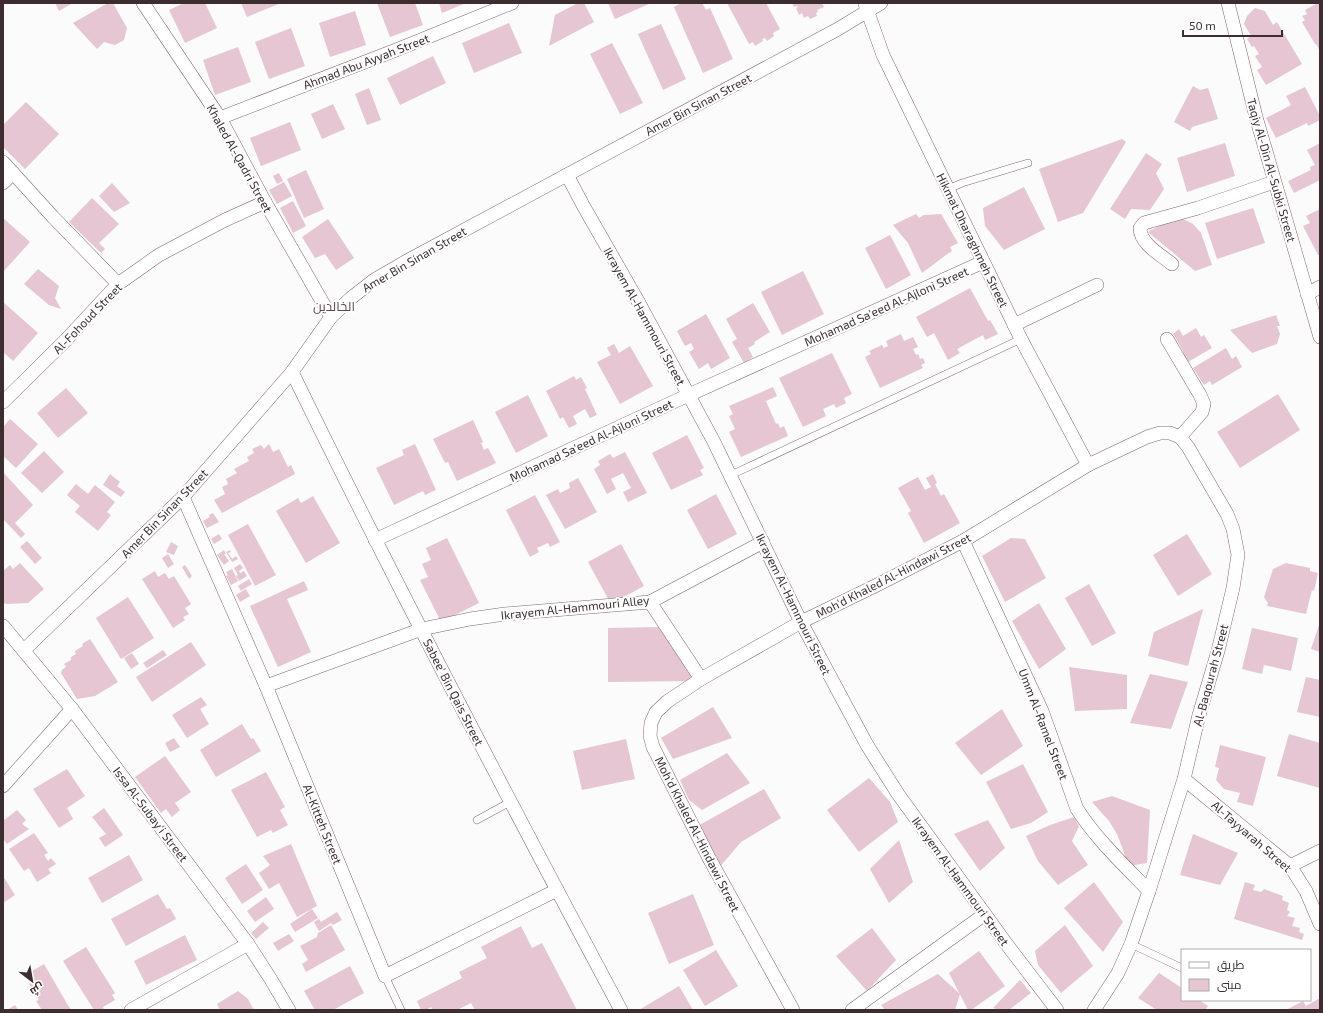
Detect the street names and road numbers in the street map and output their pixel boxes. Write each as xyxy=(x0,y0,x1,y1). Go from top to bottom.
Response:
street label: Ahmad Abu Ayyah Street xyxy=(301,30,431,92)
street label: Amer Bin Sinan Street xyxy=(643,70,754,138)
street label: Taqiy Al-Din Al-Subki Street xyxy=(1245,97,1299,244)
street label: Khaled Al-Qadri Street xyxy=(204,102,276,215)
street label: Hikmat Dharaghmeh Street xyxy=(934,170,1012,310)
street label: Amer Bin Sinan Street xyxy=(359,223,469,295)
street label: Ikrayem Al-Hammouri Street xyxy=(601,245,689,388)
street label: Mohamad Sa'eed Al-Ajloni Street xyxy=(802,263,971,350)
street label: Al-Fohoud Street xyxy=(50,279,125,356)
street label: Mohamad Sa'eed Al-Ajloni Street xyxy=(507,396,676,485)
street label: Amer Bin Sinan Street xyxy=(118,465,210,560)
street label: Moh'd Khaled Al-Hindawi Street xyxy=(813,529,973,620)
street label: Ikrayem Al-Hammouri Street xyxy=(754,531,835,677)
street label: Ikrayem Al-Hammouri Alley xyxy=(500,592,651,622)
street label: Al-Baqourah Street xyxy=(1190,622,1230,728)
street label: Sabee' Bin Qais Street xyxy=(420,636,487,748)
street label: Umm Al-Ramel Street xyxy=(1016,666,1072,782)
street label: Moh'd Khaled Al-Hindawi Street xyxy=(653,754,744,914)
street label: Issa Al-Subay'i Street xyxy=(111,764,192,865)
street label: Al-Kitteh Street xyxy=(301,782,346,866)
street label: Al-Tayyarah Street xyxy=(1209,797,1295,875)
street label: Ikrayem Al-Hammouri Street xyxy=(910,814,1013,948)

